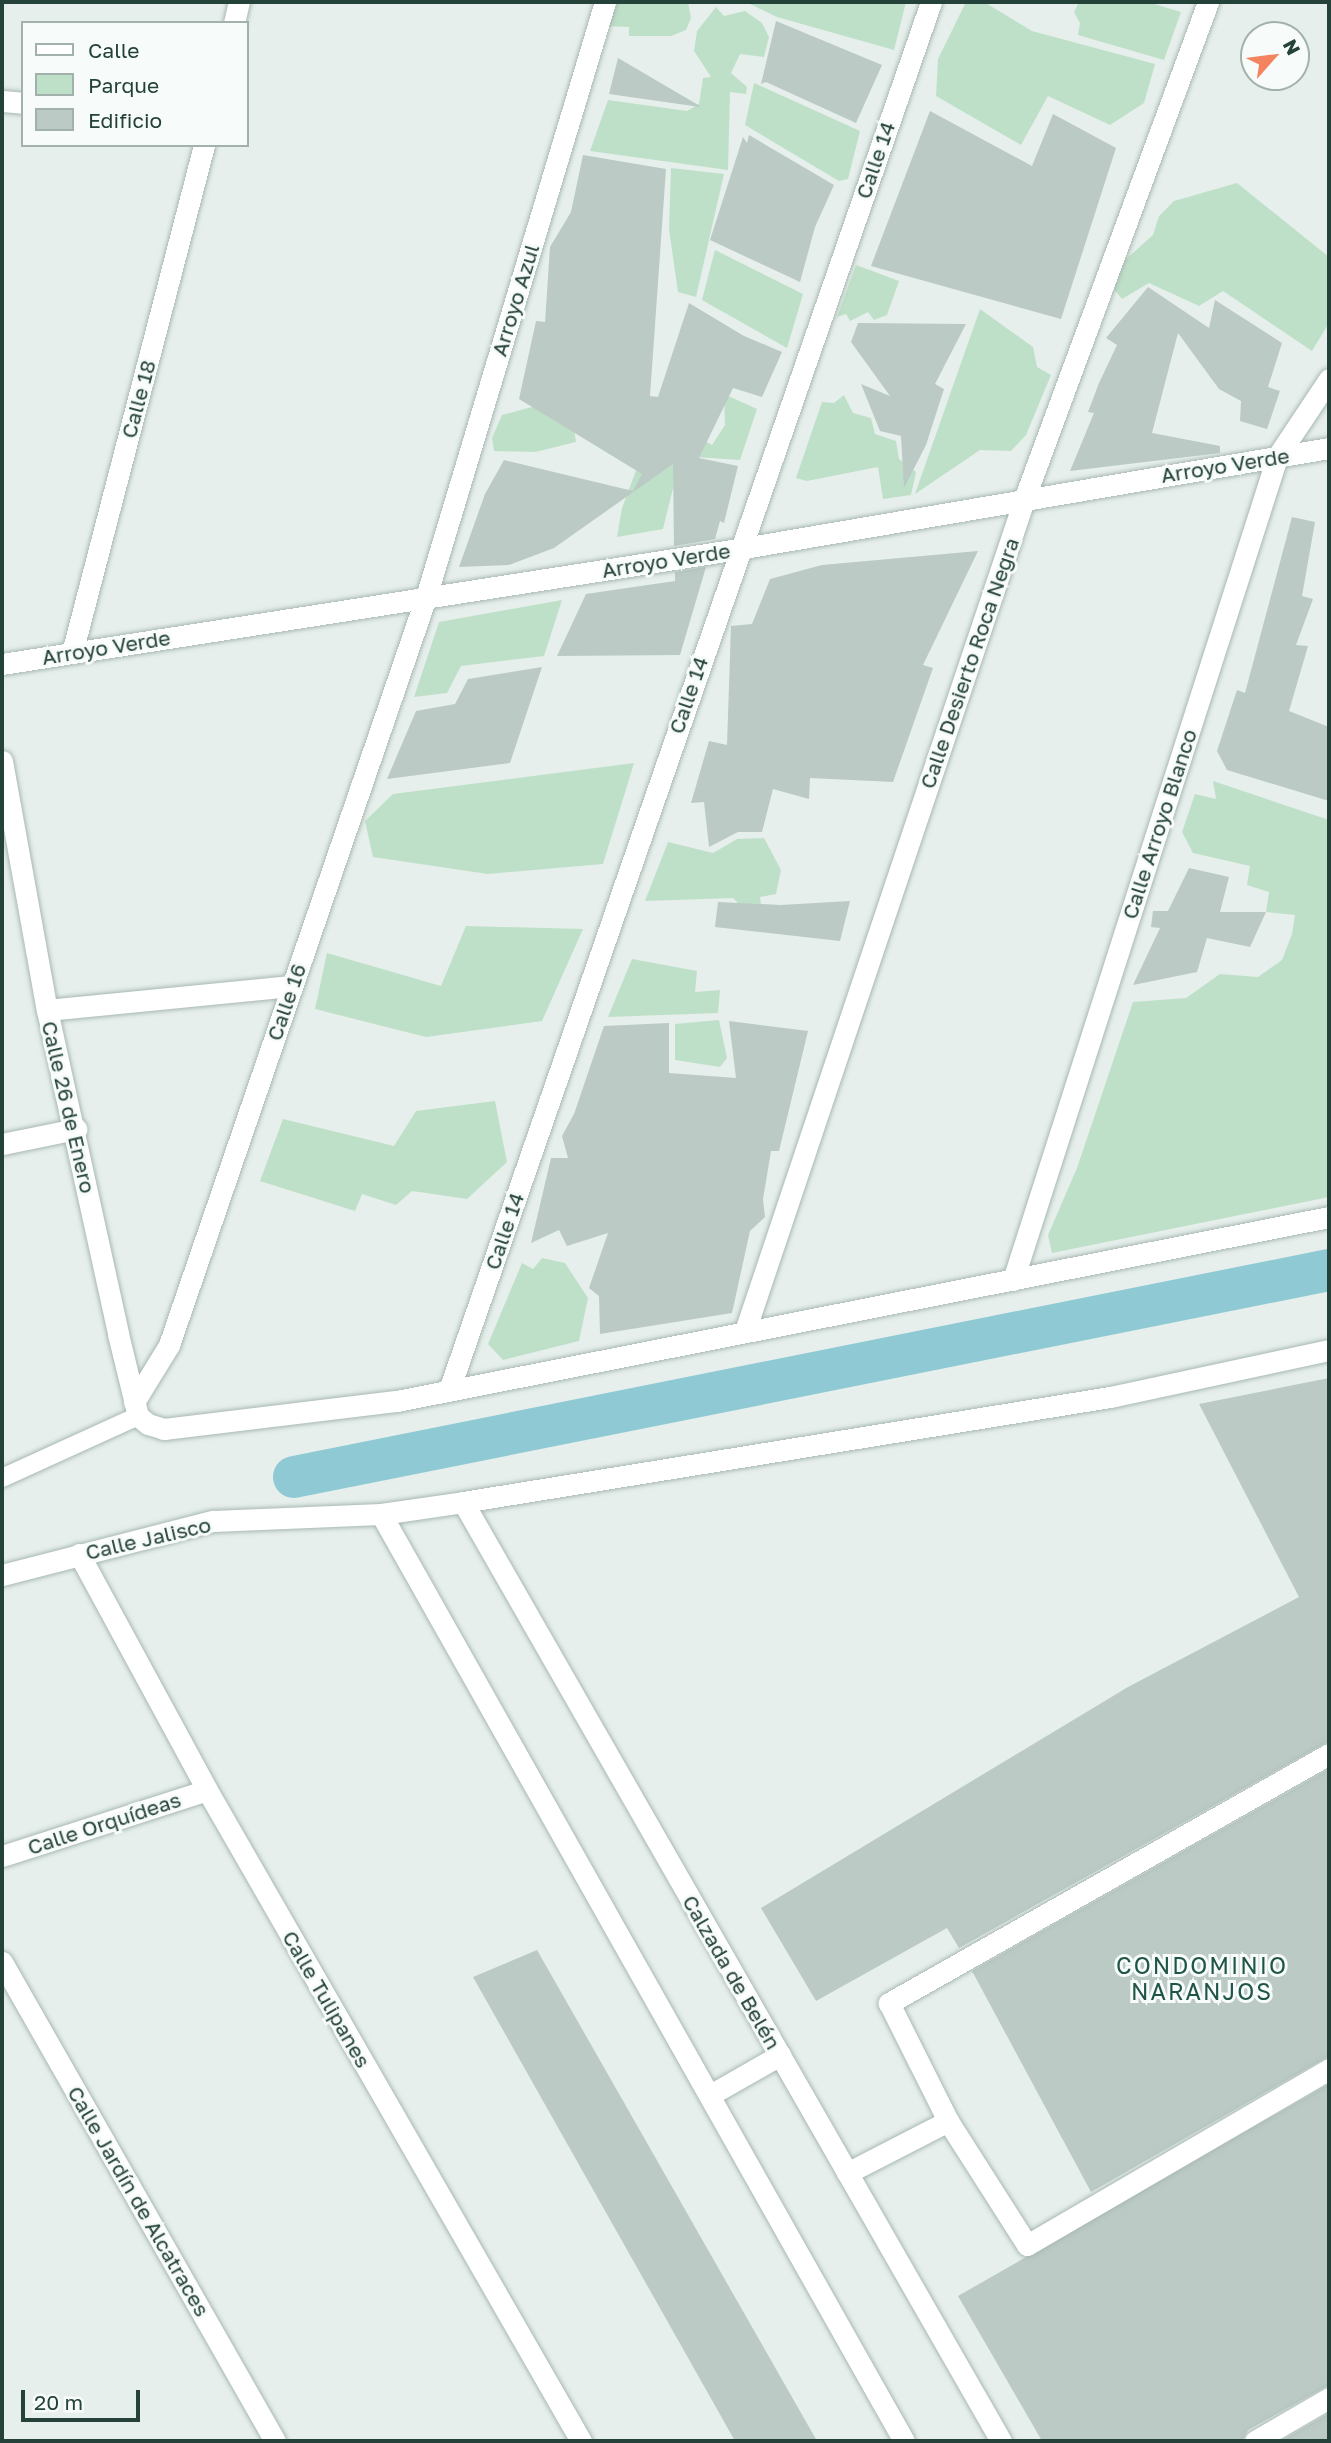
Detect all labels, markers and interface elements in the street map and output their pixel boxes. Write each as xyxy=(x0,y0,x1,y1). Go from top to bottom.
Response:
legend xyxy=(21,21,248,147)
north arrow xyxy=(1240,21,1310,91)
text: N xyxy=(1279,35,1306,59)
text: Calle xyxy=(88,37,140,63)
text: Parque xyxy=(88,72,159,98)
text: Edificio xyxy=(88,107,162,133)
street label: Calle 14 xyxy=(850,118,900,202)
street label: Arroyo Azul xyxy=(486,241,544,359)
street label: Calle 18 xyxy=(116,357,160,441)
street label: Arroyo Verde xyxy=(1159,442,1291,488)
street label: Calle Desierto Roca Negra xyxy=(914,534,1024,792)
street label: Arroyo Verde xyxy=(600,537,732,583)
street label: Arroyo Verde xyxy=(40,624,172,670)
street label: Calle 14 xyxy=(663,653,713,737)
street label: Calle Arroyo Blanco xyxy=(1116,726,1202,922)
street label: Calle 16 xyxy=(261,960,311,1044)
street label: Calle 26 de Enero xyxy=(37,1019,101,1195)
street label: Calle 14 xyxy=(479,1189,529,1273)
street label: Calle Jalisco xyxy=(83,1511,213,1565)
street label: Calle Orquídeas xyxy=(24,1786,184,1860)
street label: Calzada de Belén xyxy=(678,1890,786,2054)
street label: Calle Tulipanes xyxy=(278,1926,376,2072)
district label: CONDOMINIO NARANJOS xyxy=(1117,1951,1287,2005)
street label: Calle Jardín de Alcatraces xyxy=(63,2081,215,2321)
scale bar xyxy=(24,2376,144,2420)
text: 20 m xyxy=(34,2389,83,2415)

